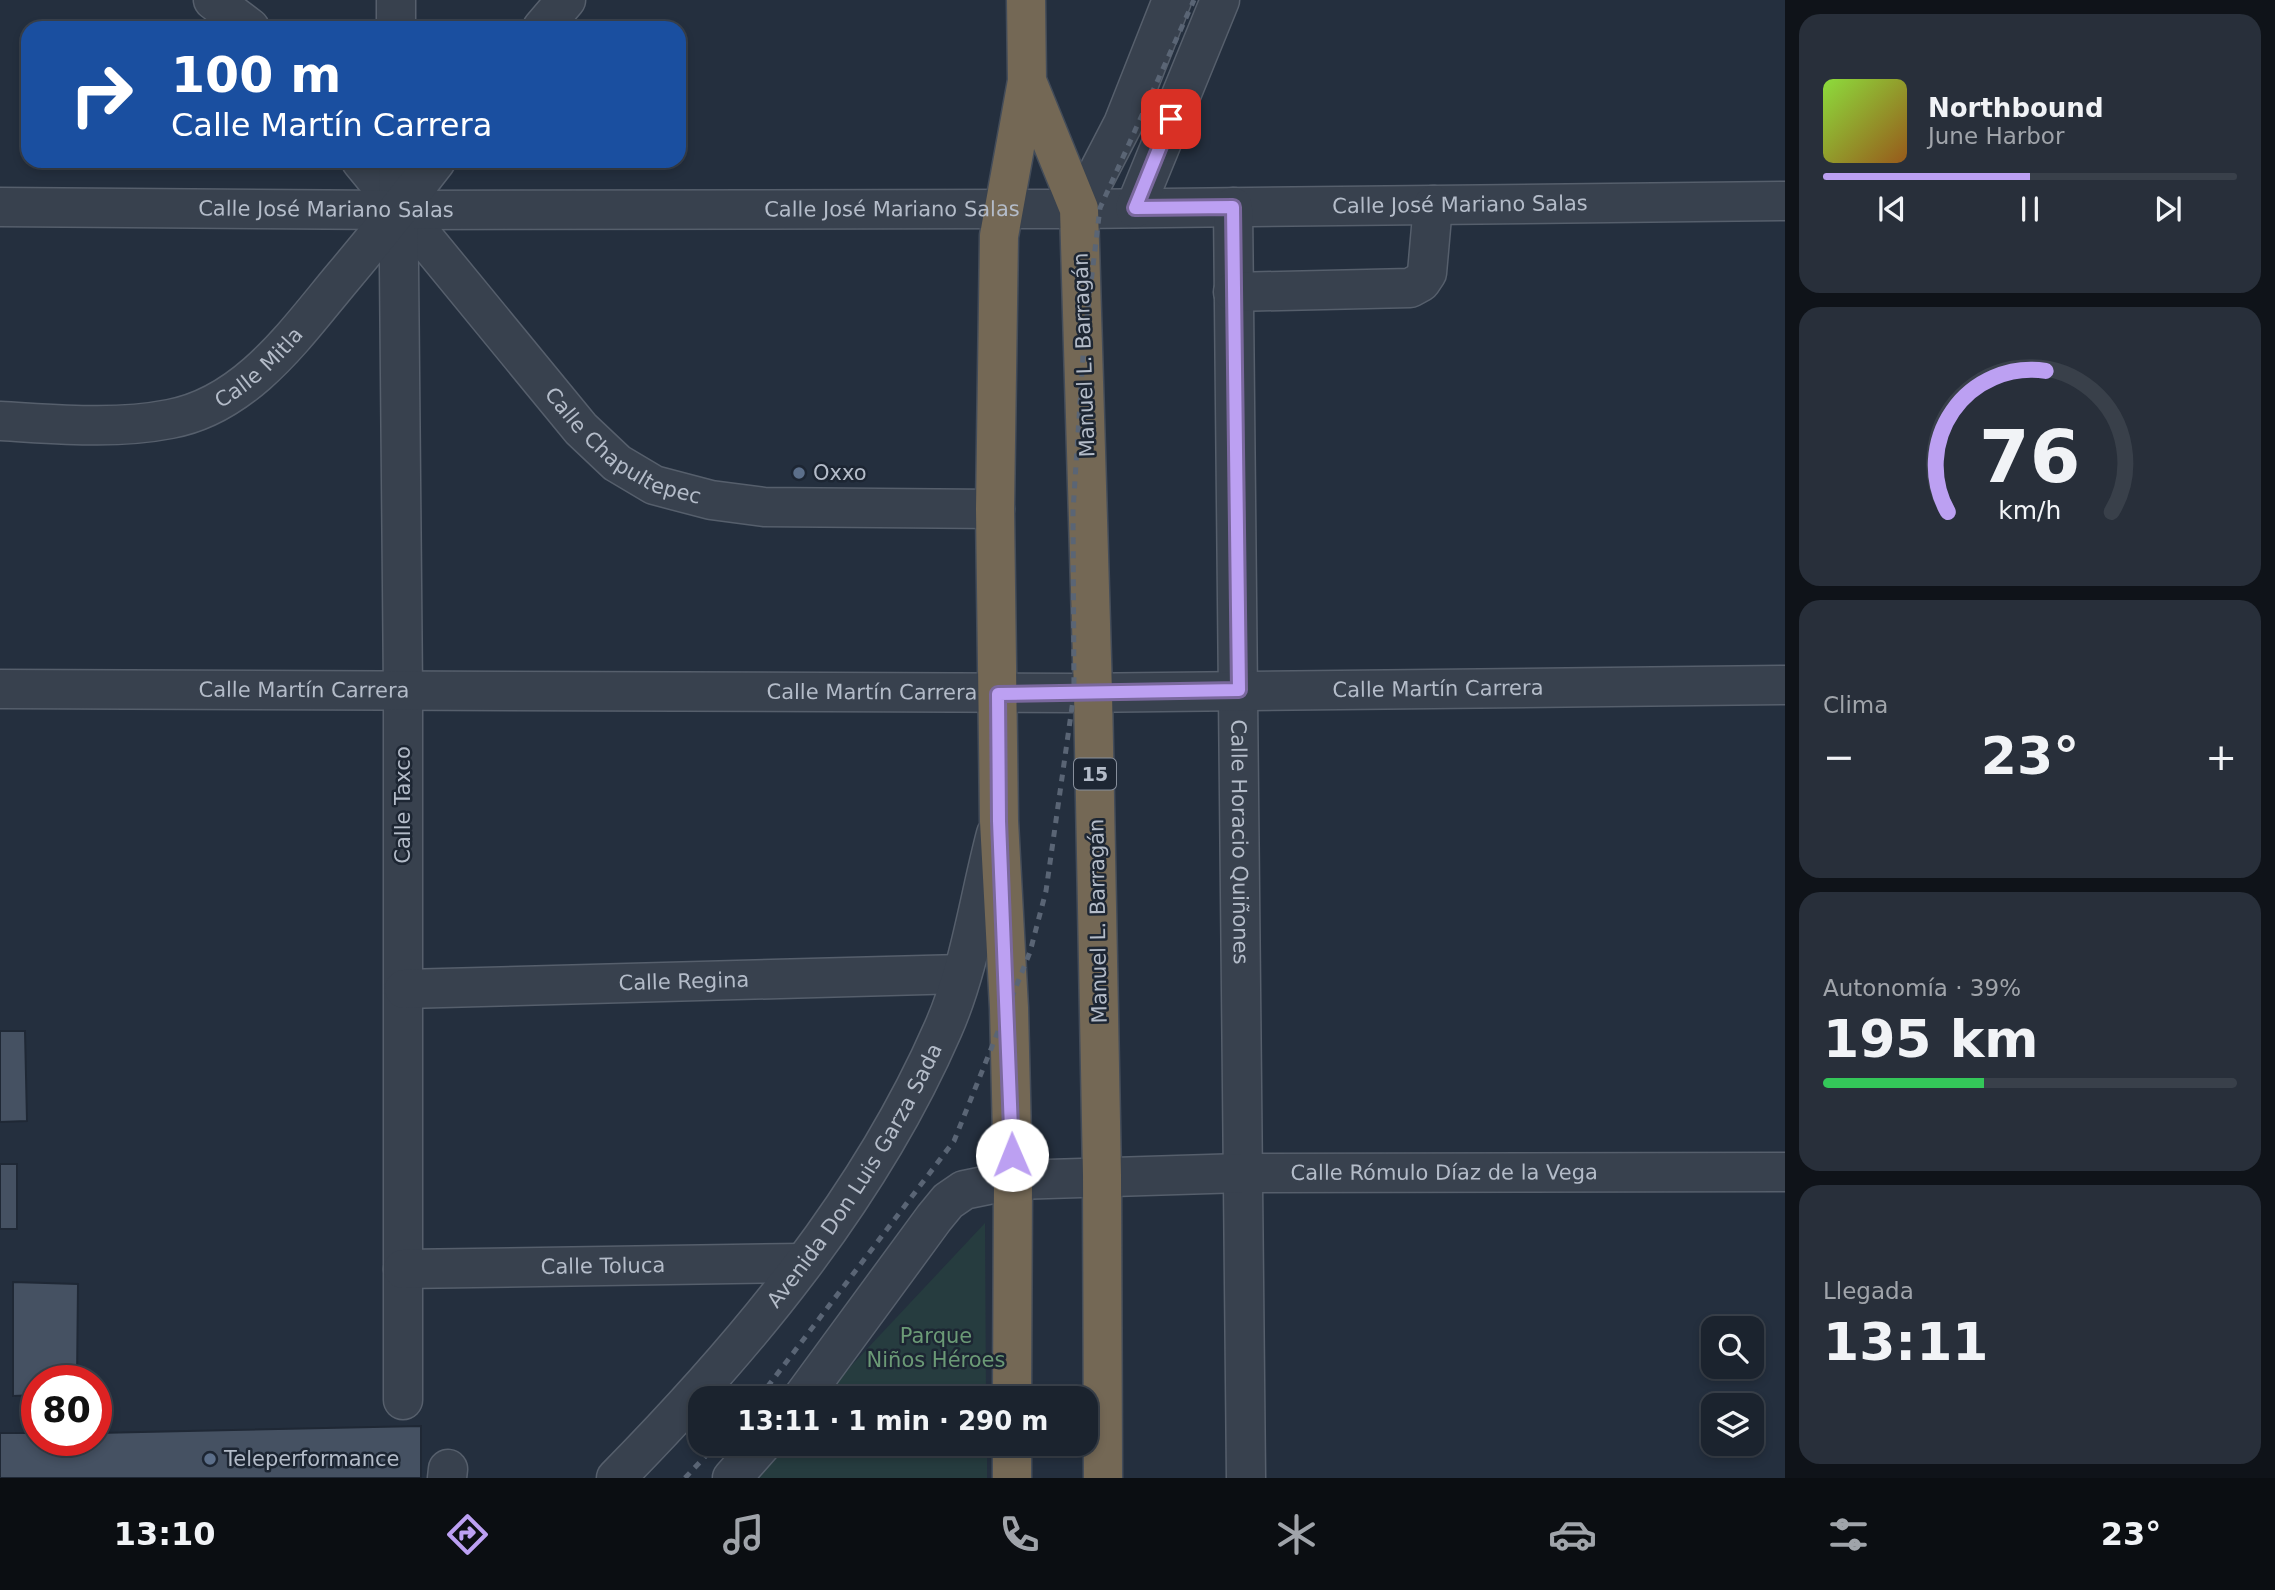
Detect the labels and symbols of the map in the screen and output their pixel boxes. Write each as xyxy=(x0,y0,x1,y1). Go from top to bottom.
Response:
pin xyxy=(1141,89,1201,149)
street label: Calle José Mariano Salas xyxy=(1332,191,1588,218)
street label: Calle José Mariano Salas xyxy=(198,196,454,222)
street label: Calle José Mariano Salas xyxy=(764,197,1020,221)
street label: Manuel L. Barragán xyxy=(1068,252,1100,458)
street label: Calle Mitla xyxy=(211,323,308,413)
street label: Calle Chapultepec xyxy=(540,382,704,509)
place label: Oxxo xyxy=(813,461,867,485)
marker: Oxxo xyxy=(791,465,807,481)
street label: Calle Martín Carrera xyxy=(1332,676,1544,702)
street label: Calle Martín Carrera xyxy=(198,678,410,703)
street label: Calle Martín Carrera xyxy=(766,680,978,705)
street label: Calle Horacio Quiñones xyxy=(1226,719,1253,965)
street label: Calle Taxco xyxy=(391,746,415,864)
road number: 15 xyxy=(1074,758,1116,790)
street label: Manuel L. Barragán xyxy=(1084,818,1112,1024)
street label: Calle Regina xyxy=(618,968,750,995)
street label: Avenida Don Luis Garza Sada xyxy=(762,1040,947,1312)
position arrow xyxy=(975,1118,1049,1192)
street label: Calle Rómulo Díaz de la Vega xyxy=(1291,1160,1598,1185)
street label: Calle Toluca xyxy=(541,1253,665,1279)
park label: Parque Niños Héroes xyxy=(867,1324,1005,1372)
speed limit sign: 80 xyxy=(21,1365,112,1456)
place label: Teleperformance xyxy=(223,1447,399,1471)
marker: Teleperformance xyxy=(202,1451,218,1467)

